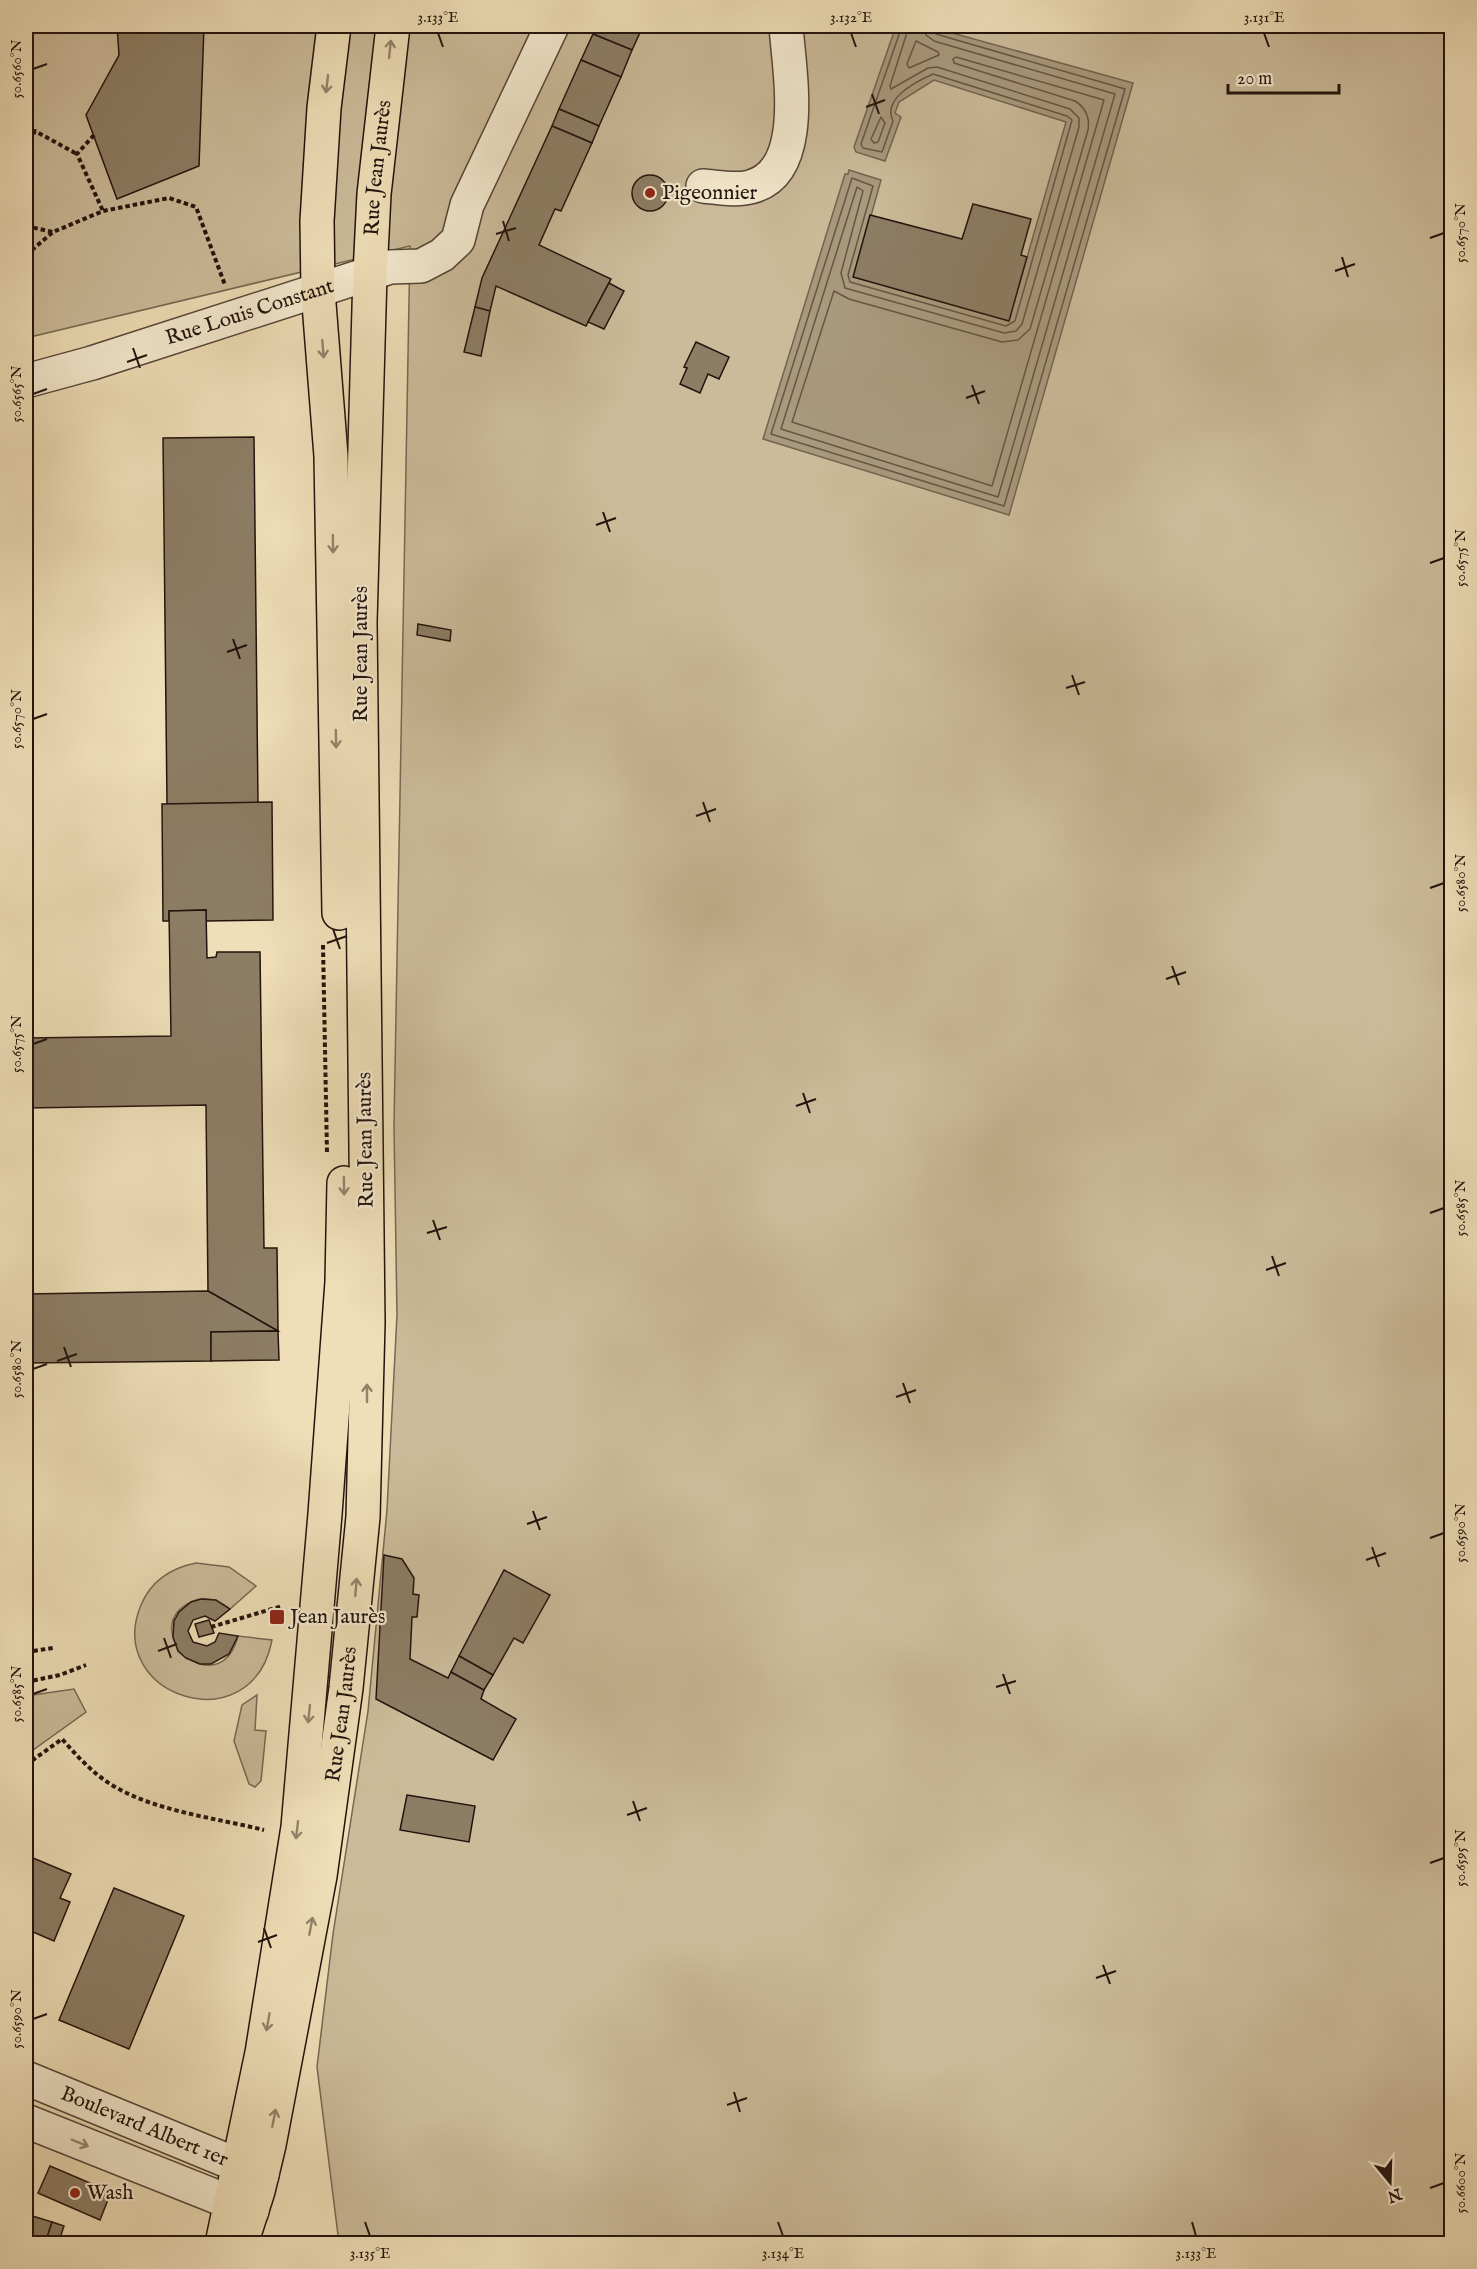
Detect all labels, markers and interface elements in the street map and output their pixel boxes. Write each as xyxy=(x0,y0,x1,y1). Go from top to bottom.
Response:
text: 3.133°E xyxy=(418,8,458,27)
text: 3.132°E xyxy=(830,8,872,27)
text: 3.131°E xyxy=(1244,8,1284,27)
text: 50.6560°N xyxy=(7,39,26,99)
one-way arrow xyxy=(385,39,396,59)
scale bar xyxy=(1228,57,1339,95)
text: 20 m xyxy=(1237,68,1272,91)
one-way arrow xyxy=(321,73,332,93)
street label: Rue Jean Jaurès xyxy=(358,99,398,237)
place label: Pigeonnier xyxy=(662,180,758,207)
marker: Pigeonnier xyxy=(643,186,657,200)
text: 50.6570°N xyxy=(1451,203,1470,263)
street label: Rue Louis Constant xyxy=(162,272,337,352)
one-way arrow xyxy=(318,339,329,359)
text: 50.6565°N xyxy=(7,365,26,423)
text: 50.6575°N xyxy=(1451,529,1470,587)
one-way arrow xyxy=(327,534,338,554)
street label: Rue Jean Jaurès xyxy=(348,586,375,722)
text: 50.6570°N xyxy=(7,689,26,749)
one-way arrow xyxy=(330,729,342,749)
text: 50.6580°N xyxy=(1451,854,1470,912)
text: 50.6575°N xyxy=(7,1015,26,1073)
street label: Rue Jean Jaurès xyxy=(351,1072,381,1208)
one-way arrow xyxy=(338,1176,350,1196)
text: 50.6585°N xyxy=(1451,1180,1470,1236)
text: 50.6580°N xyxy=(7,1340,26,1398)
one-way arrow xyxy=(361,1383,373,1403)
text: 50.6590°N xyxy=(1451,1503,1470,1563)
one-way arrow xyxy=(351,1578,362,1598)
place label: Jean Jaurès xyxy=(288,1604,385,1631)
marker: Jean Jaurès xyxy=(268,1608,286,1626)
street label: Rue Jean Jaurès xyxy=(320,1645,364,1784)
text: 50.6585°N xyxy=(7,1666,26,1722)
one-way arrow xyxy=(303,1703,314,1723)
one-way arrow xyxy=(292,1819,303,1839)
text: 50.6595°N xyxy=(1451,1829,1470,1887)
one-way arrow xyxy=(306,1917,317,1936)
text: 50.6590°N xyxy=(7,1989,26,2049)
one-way arrow xyxy=(262,2012,273,2032)
street label: Boulevard Albert 1er xyxy=(57,2080,232,2173)
one-way arrow xyxy=(269,2108,280,2128)
one-way arrow xyxy=(70,2138,88,2149)
north arrow xyxy=(1360,2152,1420,2212)
text: 50.6600°N xyxy=(1451,2152,1470,2214)
place label: Wash xyxy=(87,2180,133,2207)
text: N xyxy=(1384,2182,1405,2206)
marker: Wash xyxy=(68,2186,82,2200)
text: 3.135°E xyxy=(350,2244,390,2263)
text: 3.134°E xyxy=(762,2244,804,2263)
text: 3.133°E xyxy=(1176,2244,1216,2263)

